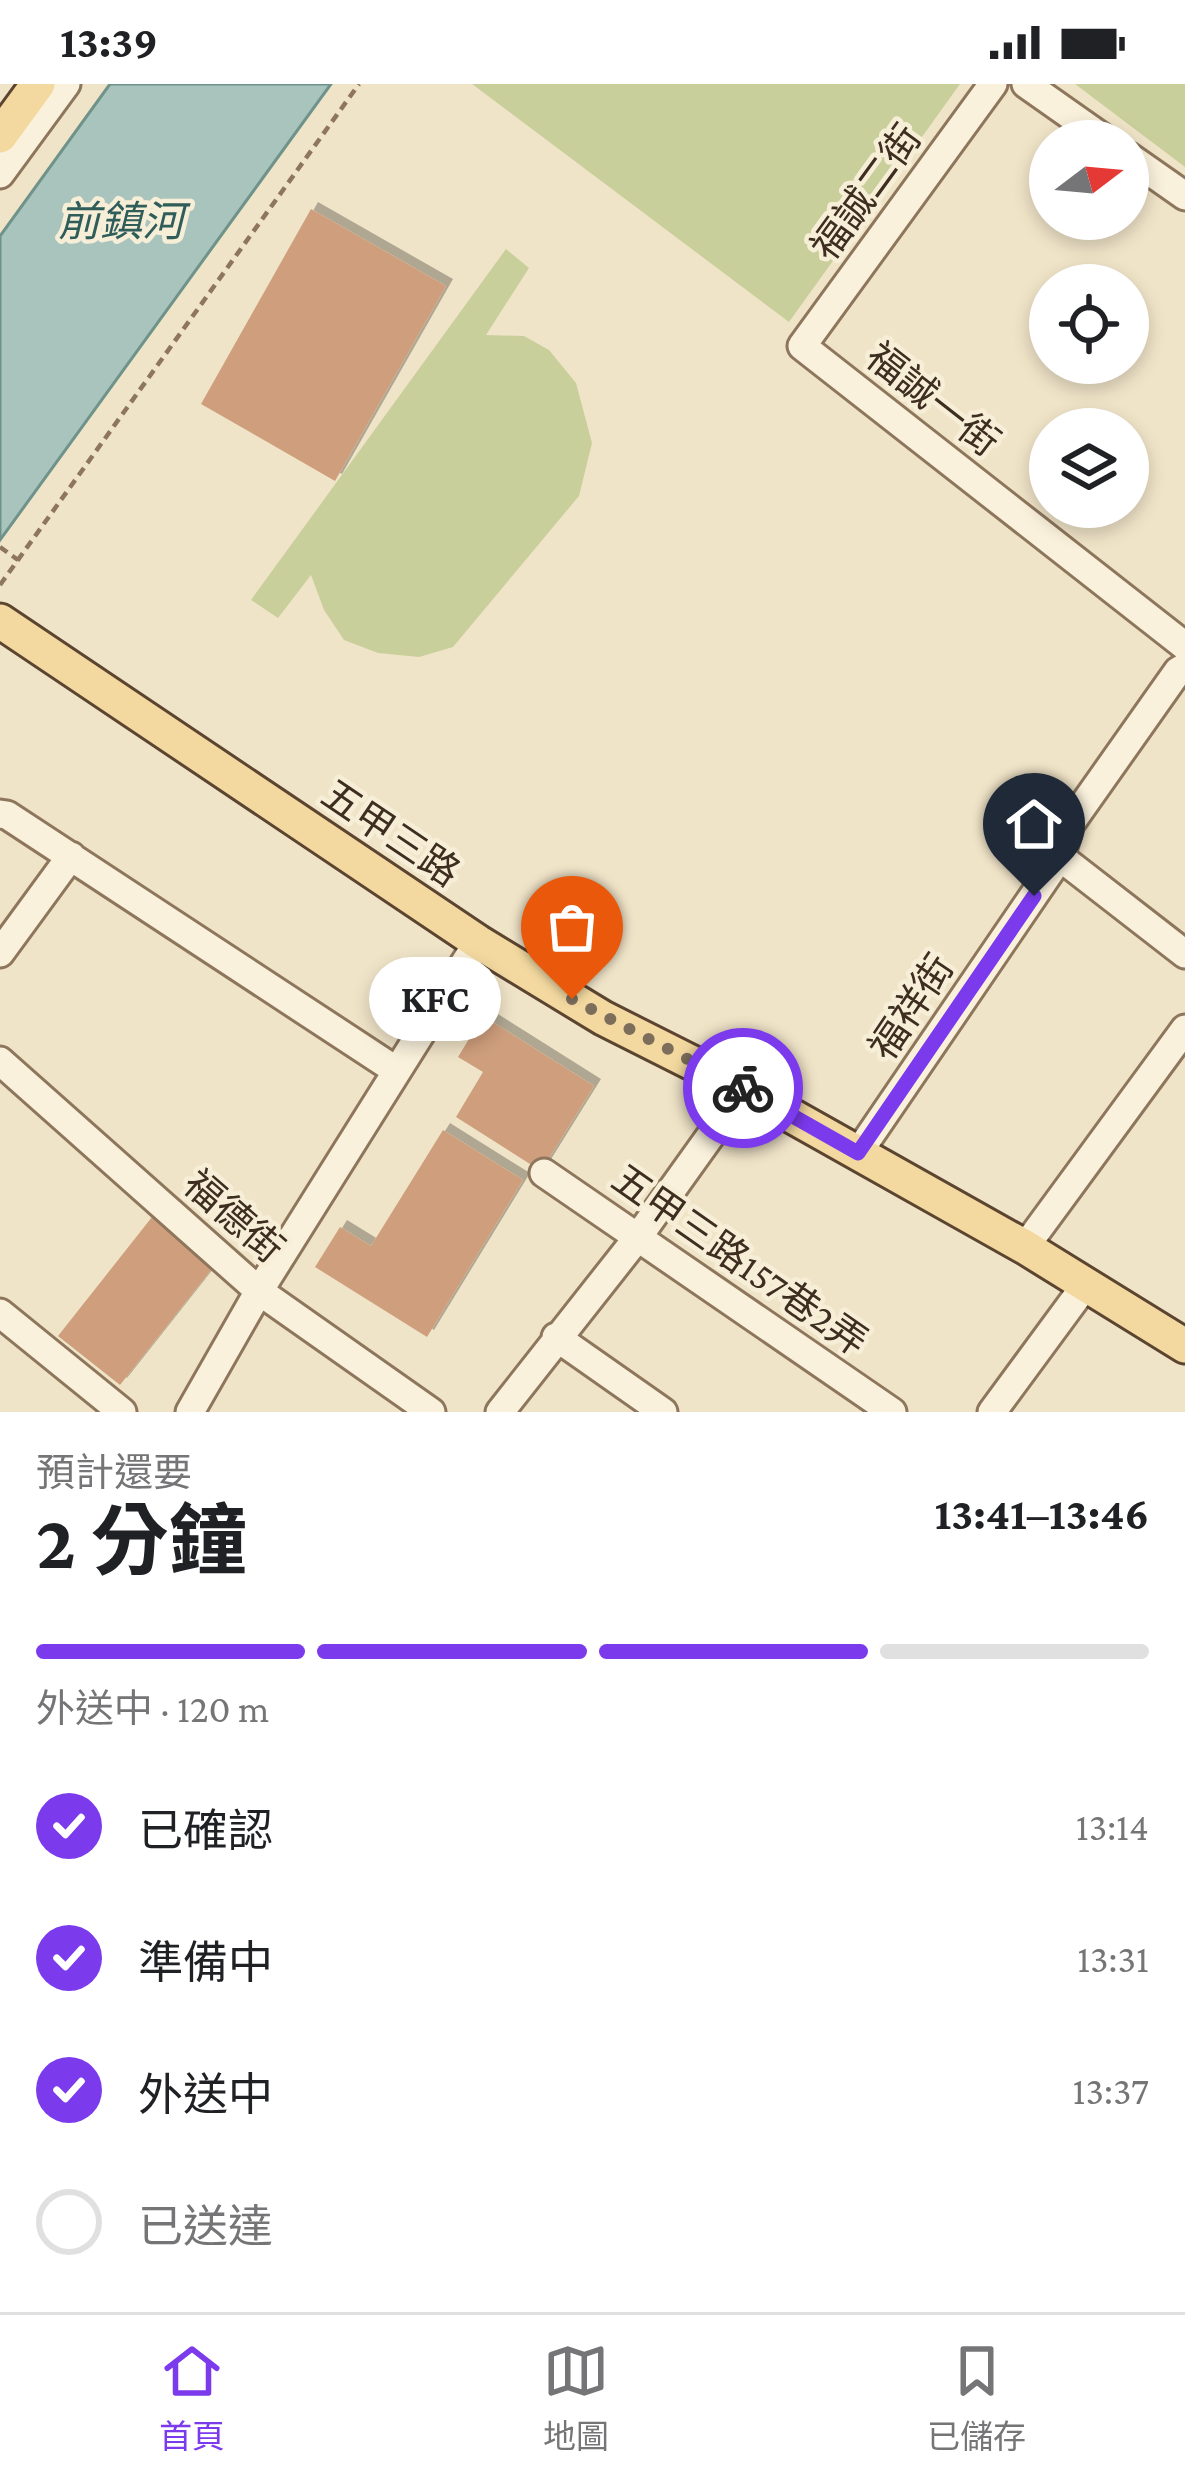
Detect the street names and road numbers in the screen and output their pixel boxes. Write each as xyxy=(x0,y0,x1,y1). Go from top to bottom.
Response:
street label: 福誠二街 xyxy=(803,116,929,268)
street label: 福誠一街 xyxy=(858,334,1008,464)
street label: 五甲三路 xyxy=(314,772,468,894)
street label: 福祥街 xyxy=(860,946,962,1068)
street label: 五甲三路157巷2弄 xyxy=(604,1156,876,1364)
street label: 福德街 xyxy=(176,1161,292,1271)

